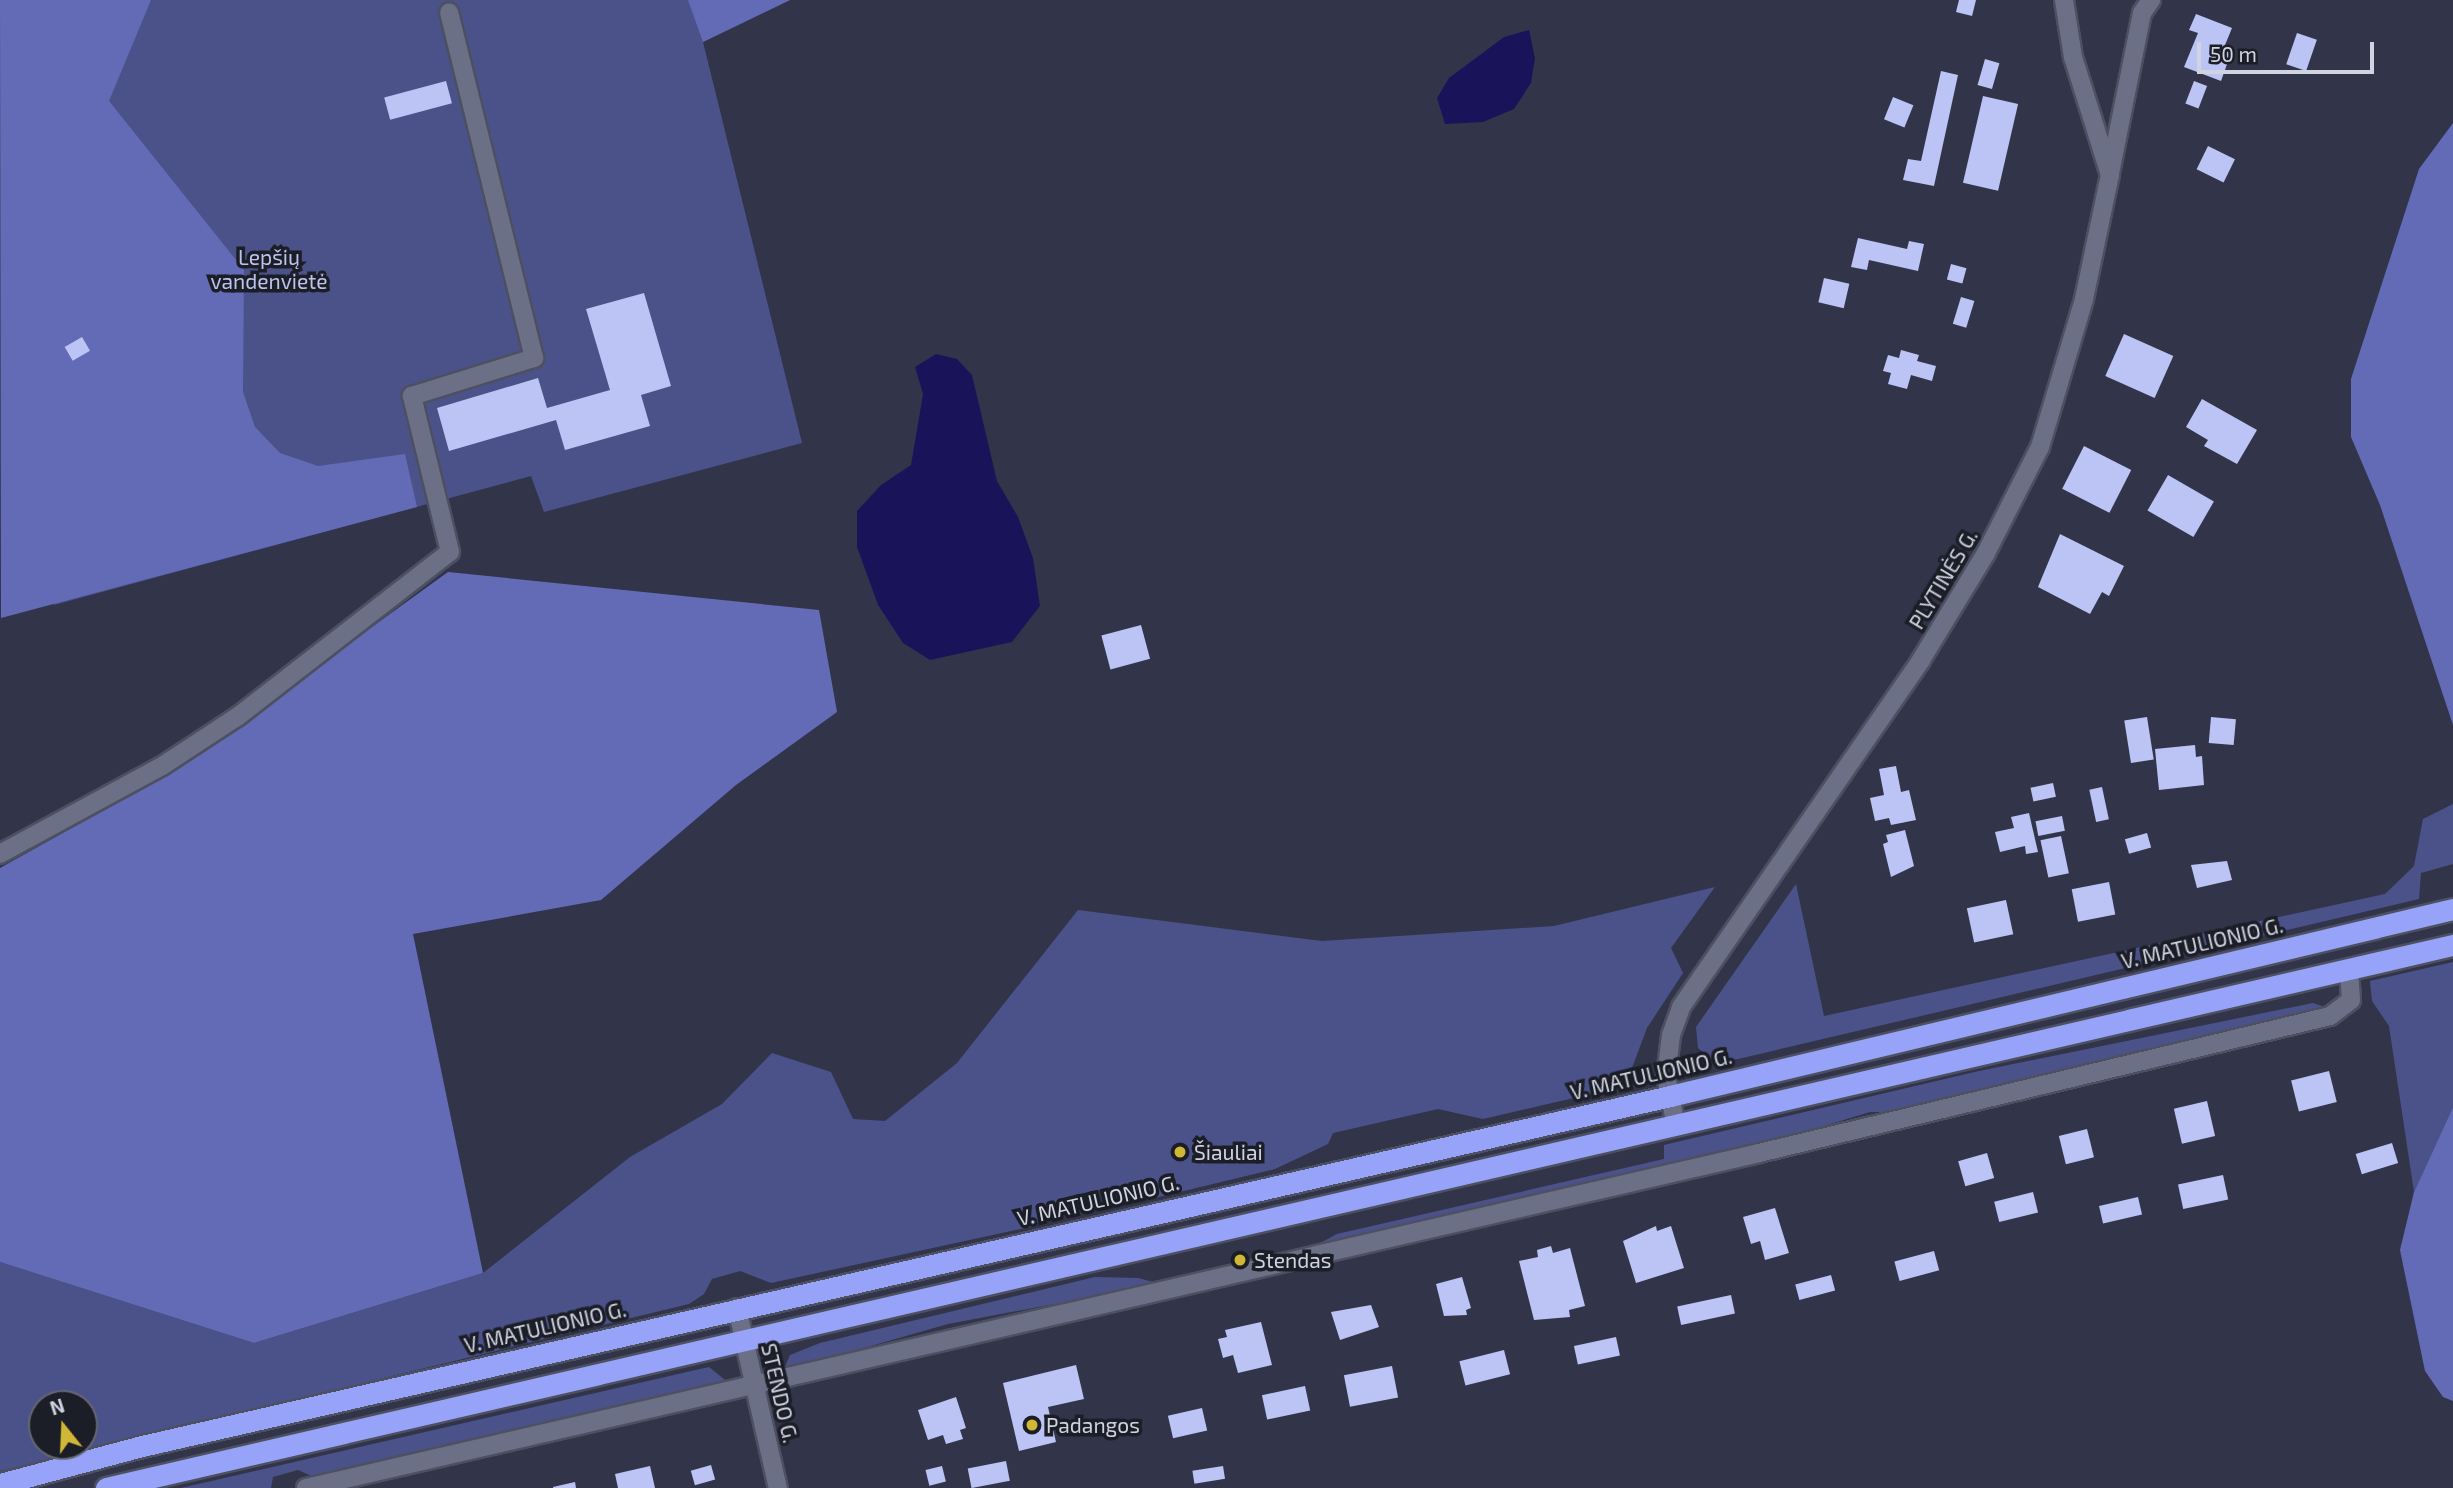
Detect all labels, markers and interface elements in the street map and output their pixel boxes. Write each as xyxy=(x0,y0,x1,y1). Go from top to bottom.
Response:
scale bar xyxy=(2201,28,2378,72)
text: 50 m xyxy=(2210,41,2257,66)
park label: Lepšių vandenvietė xyxy=(210,244,328,294)
street label: PLYTINĖS G. xyxy=(1903,525,1983,633)
street label: V. MATULIONIO G. xyxy=(2119,912,2285,974)
street label: V. MATULIONIO G. xyxy=(1568,1043,1734,1105)
place label: Šiauliai xyxy=(1194,1139,1263,1165)
marker: Šiauliai xyxy=(1172,1144,1188,1160)
street label: V. MATULIONIO G. xyxy=(1015,1169,1181,1231)
place label: Stendas xyxy=(1254,1247,1331,1273)
marker: Stendas xyxy=(1232,1252,1248,1268)
street label: V. MATULIONIO G. xyxy=(462,1296,628,1358)
street label: STENDO G. xyxy=(756,1341,804,1445)
north arrow xyxy=(28,1390,98,1460)
text: N xyxy=(47,1393,67,1420)
place label: Padangos xyxy=(1046,1412,1140,1438)
marker: Padangos xyxy=(1024,1417,1040,1433)

